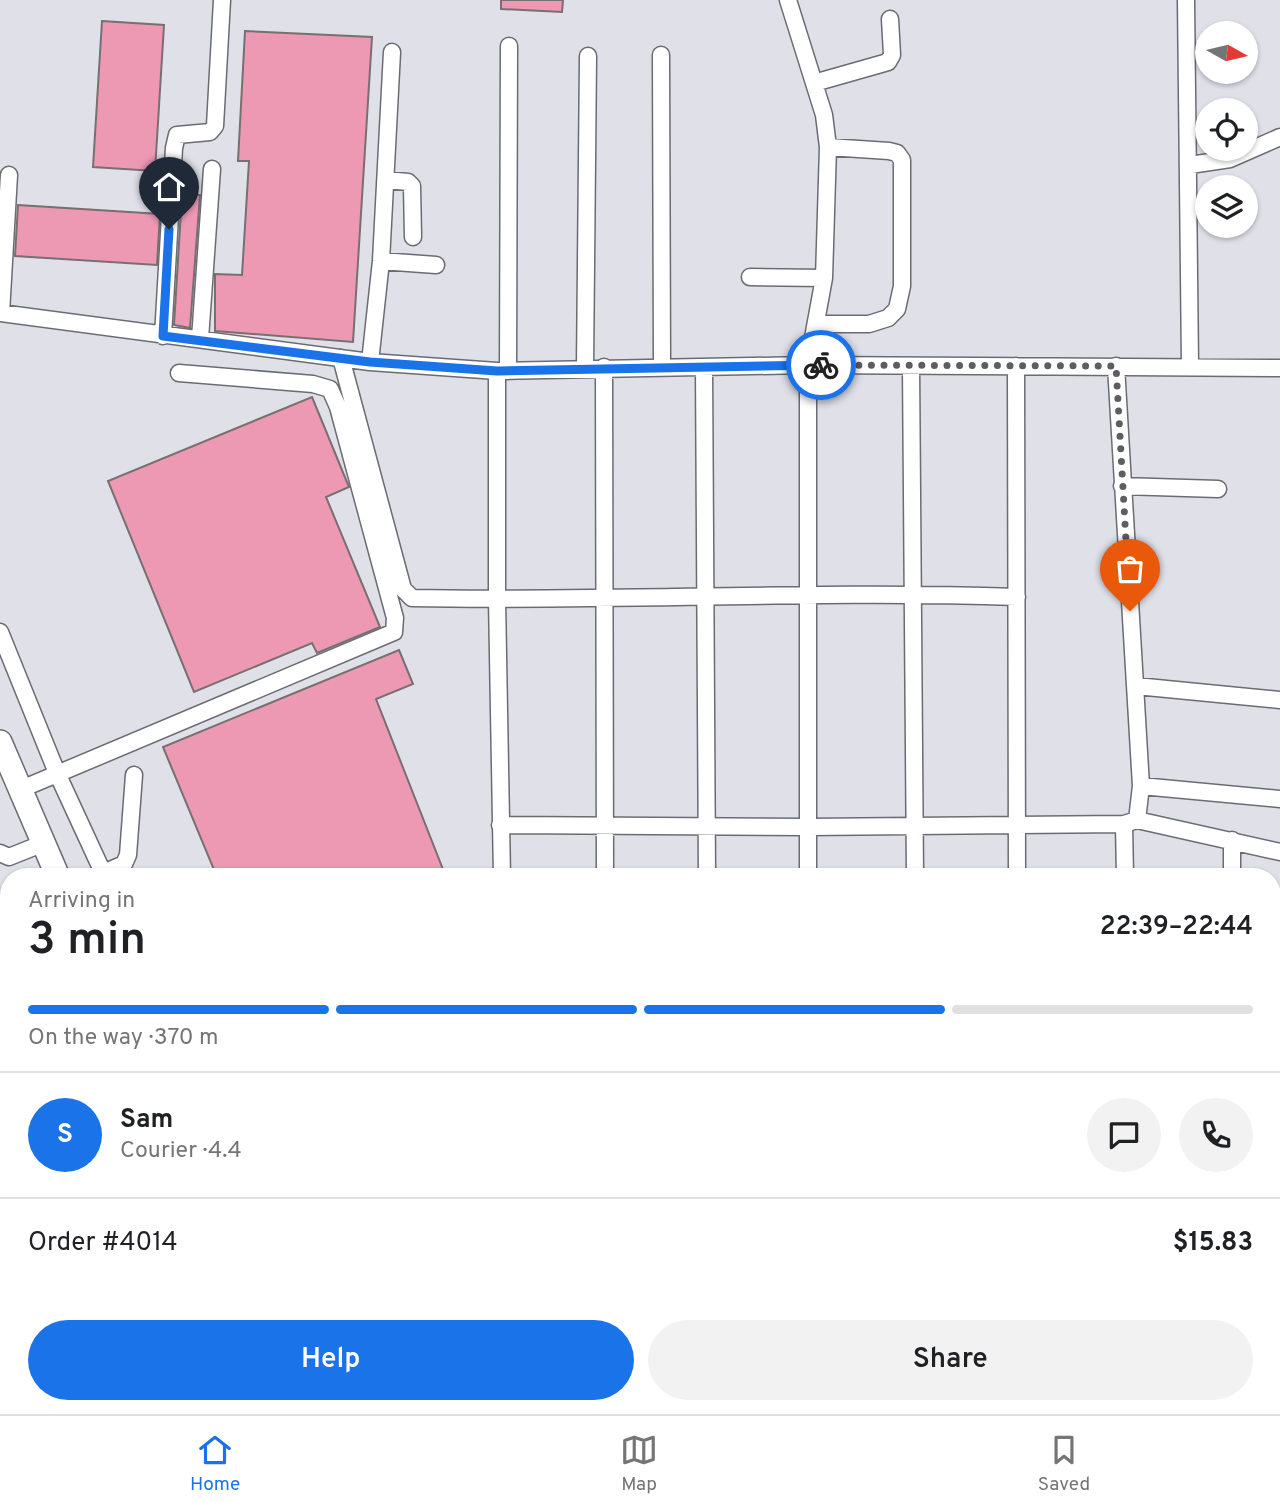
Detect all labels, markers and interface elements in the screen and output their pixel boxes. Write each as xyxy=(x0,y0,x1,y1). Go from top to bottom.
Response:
north arrow xyxy=(1195,21,1258,84)
map controls xyxy=(1195,21,1258,238)
button: locate xyxy=(1195,98,1258,161)
pin xyxy=(139,157,199,229)
icon: home xyxy=(150,168,188,206)
button: layers xyxy=(1195,175,1258,238)
courier xyxy=(786,330,856,400)
icon: bike xyxy=(802,346,840,384)
pin xyxy=(1100,539,1160,611)
icon: bag xyxy=(1111,550,1149,588)
text: Arriving in xyxy=(28,887,135,916)
text: 22:39–22:44 xyxy=(1100,911,1253,944)
text: 3 min xyxy=(28,912,146,971)
text: On the way · 370 m xyxy=(28,1024,218,1053)
button: chat xyxy=(1087,1098,1161,1172)
button: phone xyxy=(1179,1098,1253,1172)
text: Sam xyxy=(120,1104,173,1137)
text: S xyxy=(57,1119,73,1152)
text: Courier · 4.4 xyxy=(120,1137,242,1166)
text: Order #4014 xyxy=(28,1227,178,1260)
text: $15.83 xyxy=(1173,1227,1253,1260)
button: Help xyxy=(28,1320,634,1400)
button: Share xyxy=(648,1320,1253,1400)
tab: Home xyxy=(190,1431,240,1497)
tab: Map xyxy=(620,1431,658,1497)
tab: Saved xyxy=(1038,1431,1090,1497)

